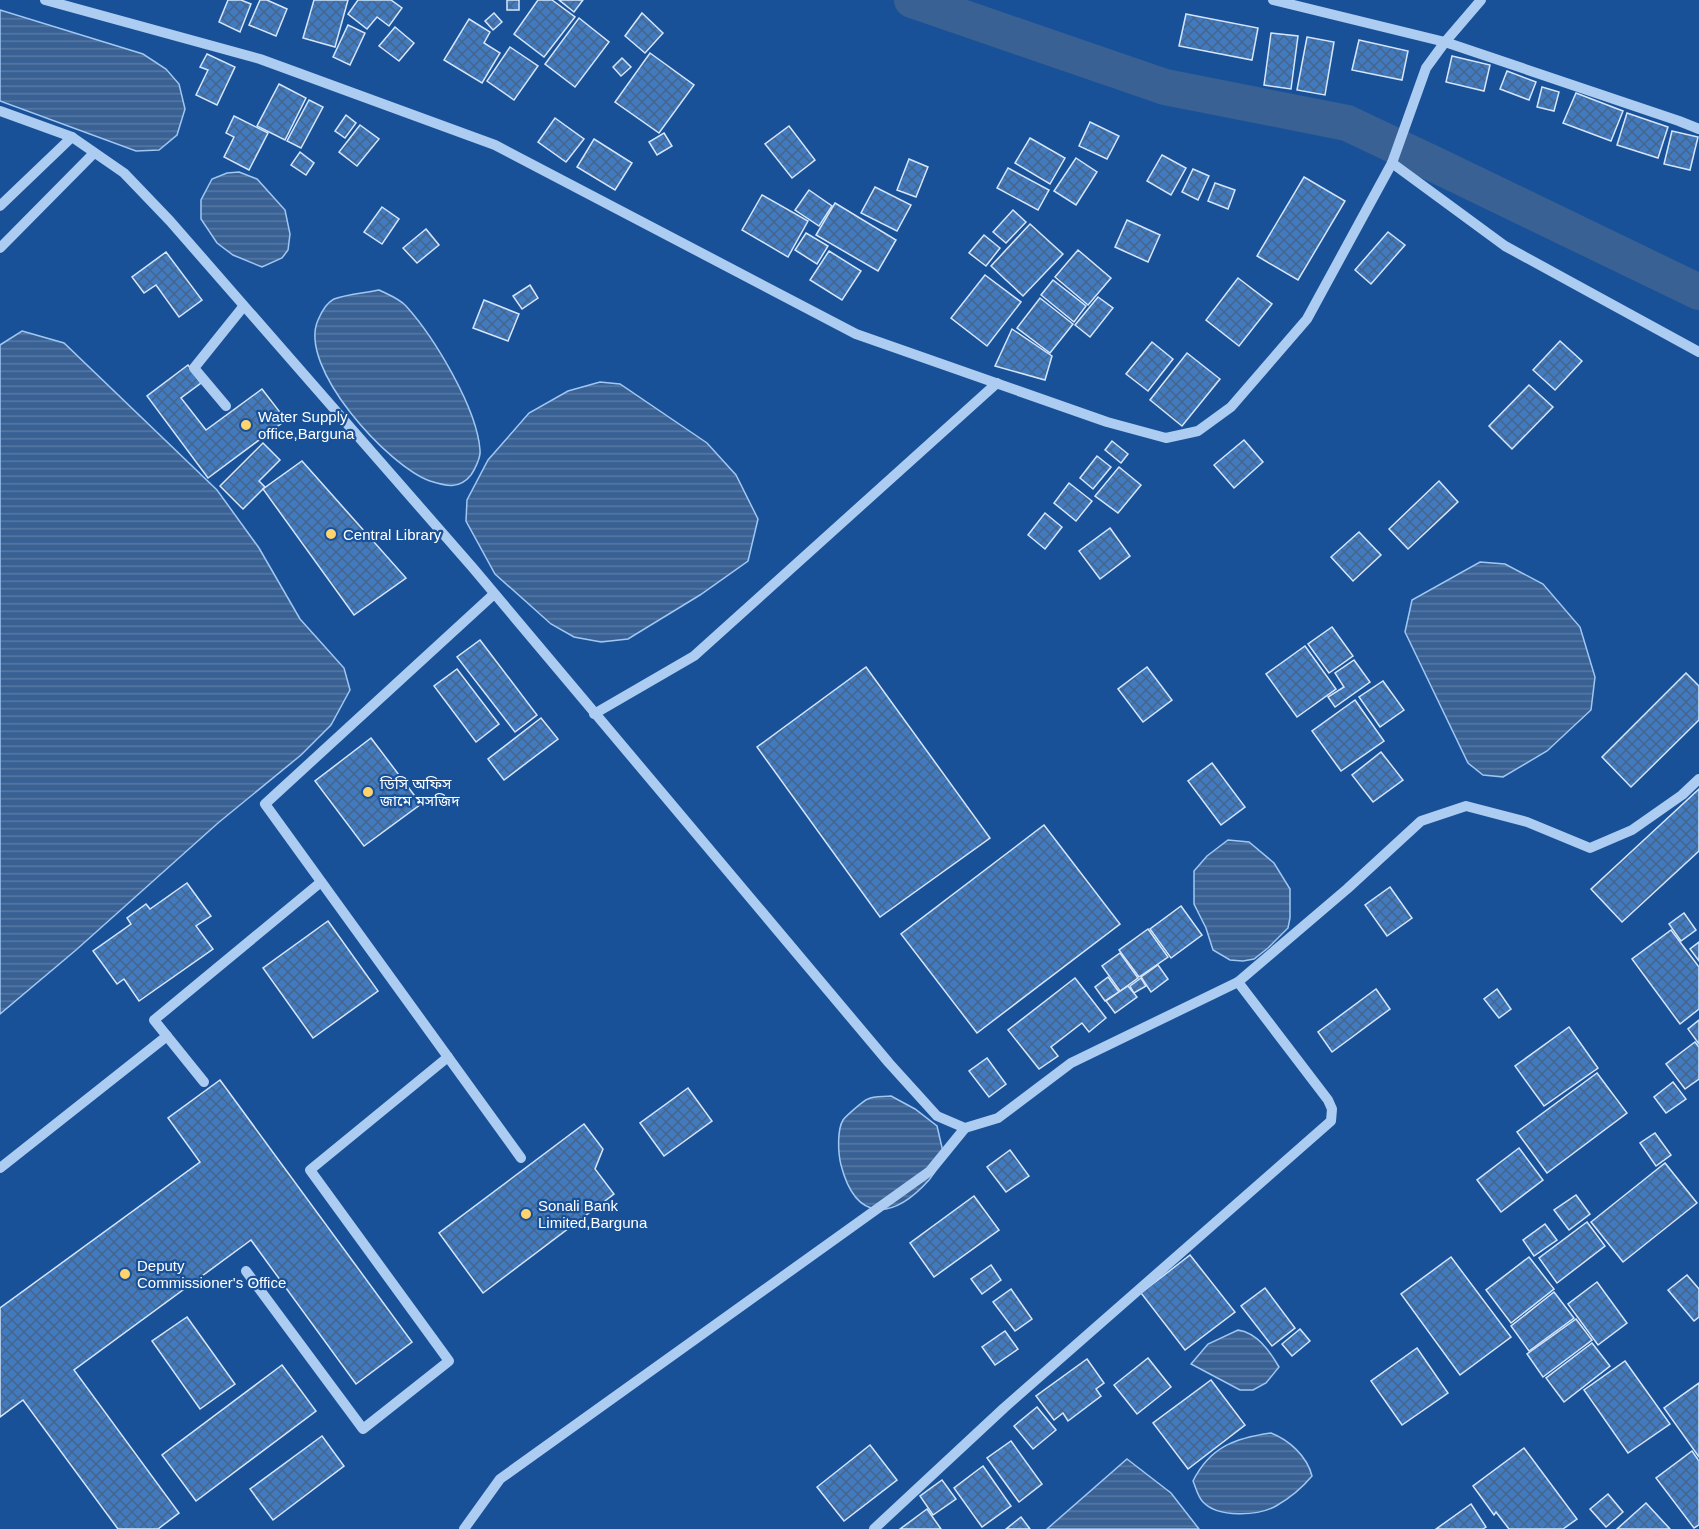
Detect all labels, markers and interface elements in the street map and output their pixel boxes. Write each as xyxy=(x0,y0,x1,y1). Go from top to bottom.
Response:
place label: Water Supply office,Barguna xyxy=(258,408,355,442)
marker: Water Supply office,Barguna xyxy=(239,418,253,432)
place label: Central Library xyxy=(343,526,442,543)
marker: Central Library xyxy=(324,527,338,541)
place label: ডিসি অফিস জামে মসজিদ xyxy=(379,775,460,809)
marker: ডিসি অফিস জামে মসজিদ xyxy=(361,785,375,799)
place label: Sonali Bank Limited,Barguna xyxy=(538,1197,648,1231)
marker: Sonali Bank Limited,Barguna xyxy=(519,1207,533,1221)
place label: Deputy Commissioner's Office xyxy=(137,1257,286,1291)
marker: Deputy Commissioner's Office xyxy=(118,1267,132,1281)

